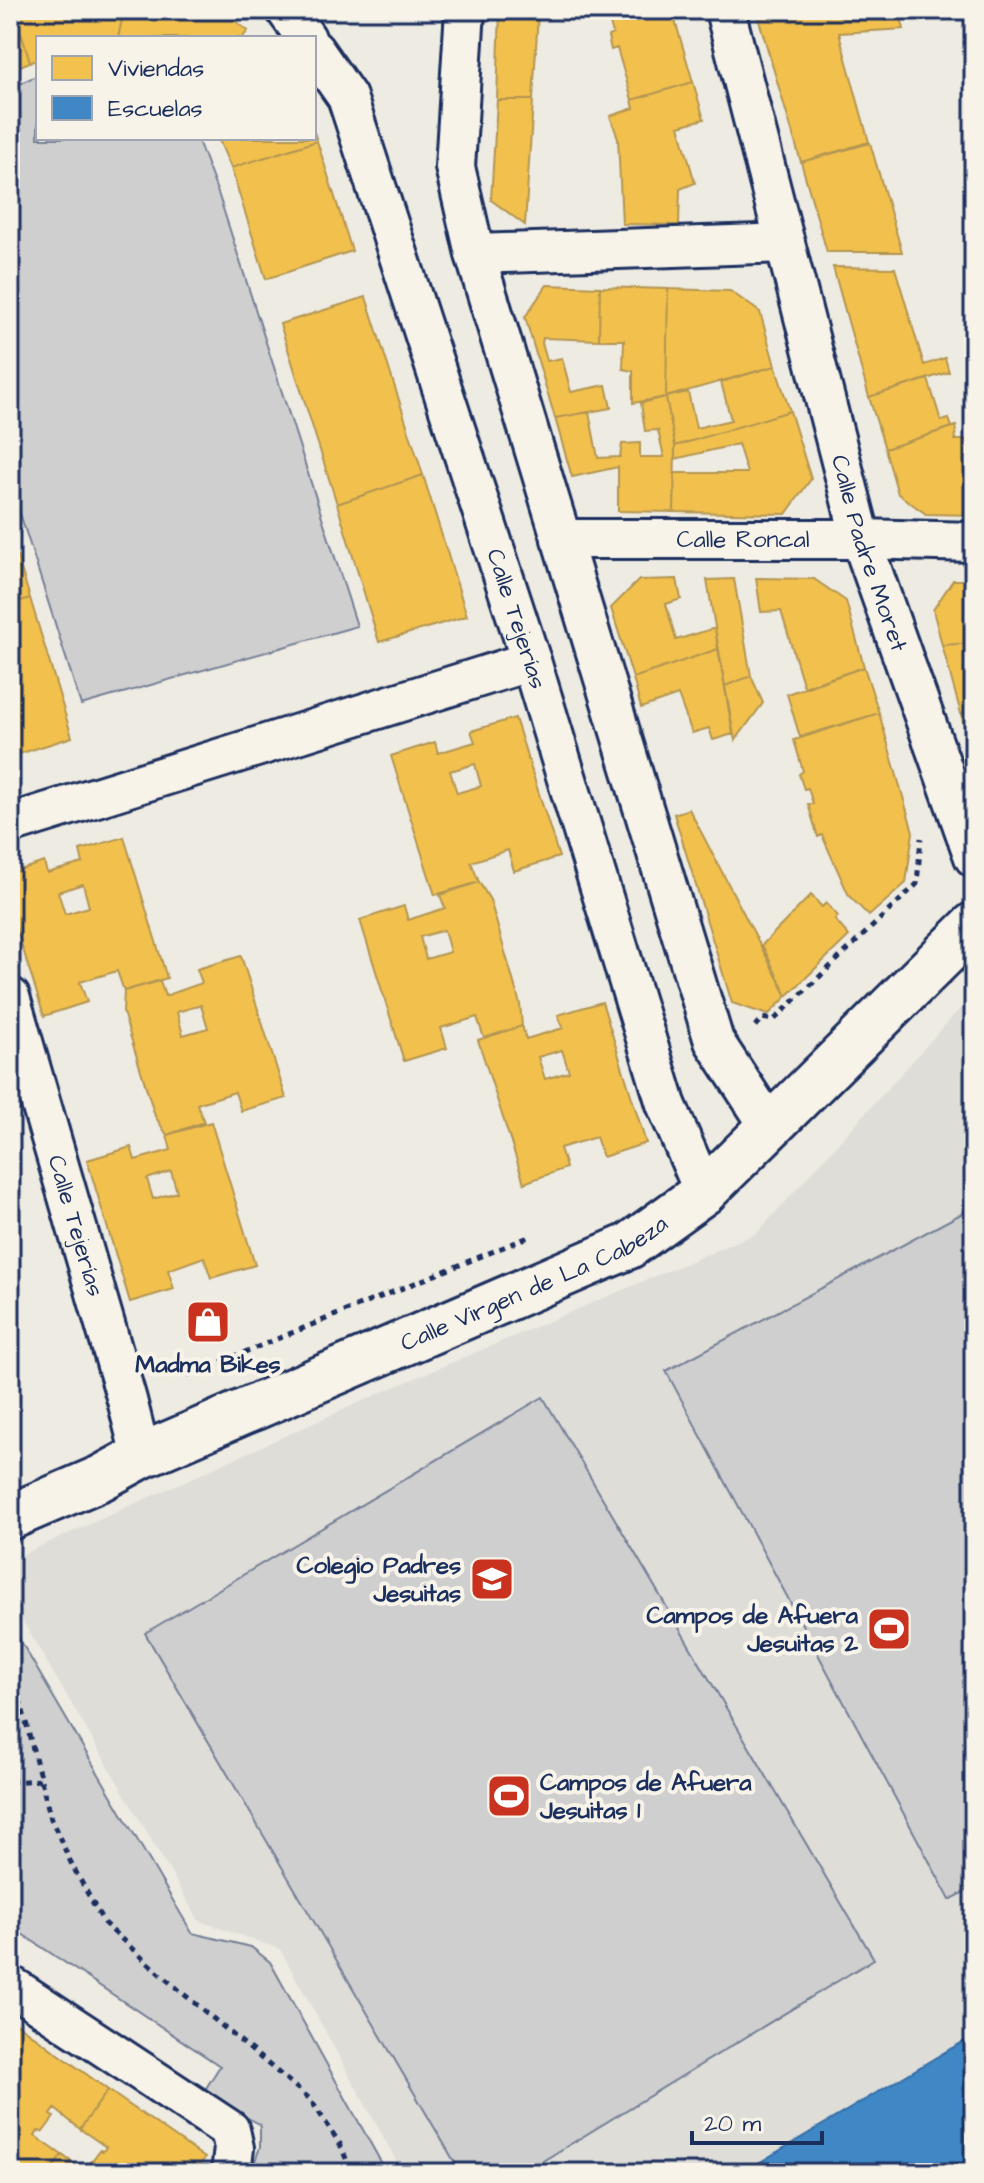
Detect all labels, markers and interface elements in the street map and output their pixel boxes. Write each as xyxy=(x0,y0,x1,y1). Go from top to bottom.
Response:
legend xyxy=(36,36,316,140)
text: Viviendas xyxy=(108,52,204,86)
text: Escuelas xyxy=(108,92,203,126)
street label: Calle Padre Moret xyxy=(822,451,916,656)
street label: Calle Roncal xyxy=(676,523,810,557)
street label: Calle Tejerías xyxy=(477,544,555,693)
street label: Calle Tejerías xyxy=(39,1151,112,1301)
street label: Calle Virgen de La Cabeza xyxy=(395,1207,675,1360)
shop icon: Madma Bikes xyxy=(184,1298,232,1346)
place label: Madma Bikes xyxy=(135,1348,281,1382)
place label: Colegio Padres Jesuitas xyxy=(297,1549,461,1611)
school or university icon: Colegio Padres Jesuitas xyxy=(468,1555,516,1603)
place label: Campos de Afuera Jesuitas 2 xyxy=(646,1599,859,1661)
sports icon: Campos de Afuera Jesuitas 2 xyxy=(865,1605,913,1653)
place label: Campos de Afuera Jesuitas 1 xyxy=(539,1766,752,1828)
sports icon: Campos de Afuera Jesuitas 1 xyxy=(485,1772,533,1820)
scale bar xyxy=(692,2095,822,2145)
text: 20 m xyxy=(704,2107,761,2141)

